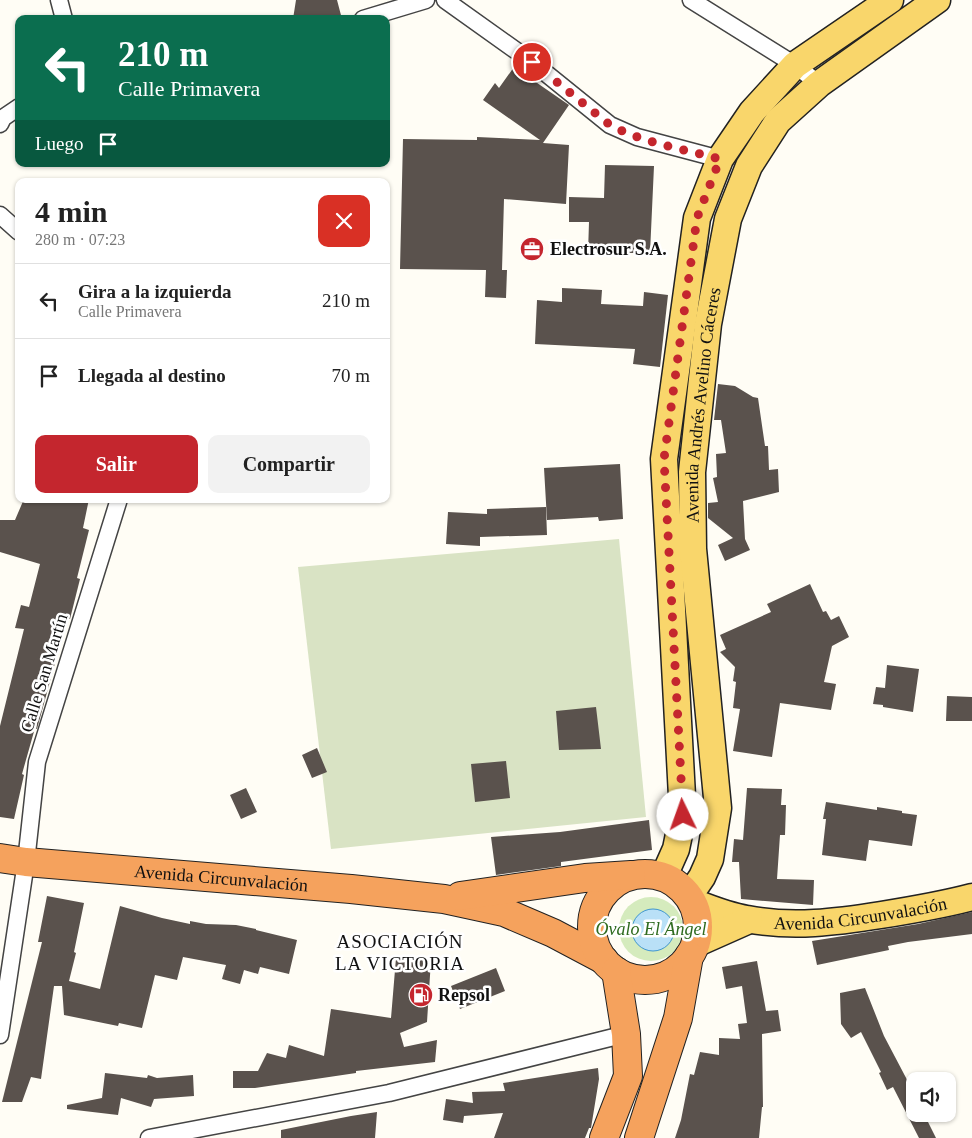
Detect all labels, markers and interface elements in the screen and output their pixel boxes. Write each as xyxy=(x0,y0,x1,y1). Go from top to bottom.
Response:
icon: left xyxy=(35,35,100,100)
text: 210 m xyxy=(118,35,208,74)
pin xyxy=(511,41,553,83)
icon: arrive xyxy=(518,48,546,76)
text: Calle Primavera xyxy=(118,76,260,101)
icon: arrive xyxy=(94,130,122,158)
text: Luego xyxy=(35,133,84,154)
text: 4 min xyxy=(35,195,108,228)
button: close xyxy=(318,195,370,247)
text: 280 m · 07:23 xyxy=(35,231,125,248)
office icon: Electrosur S.A. xyxy=(519,236,545,262)
place label: Electrosur S.A. xyxy=(550,239,667,259)
text: Gira a la izquierda xyxy=(78,281,232,302)
street label: Avenida Andrés Avelino Cáceres xyxy=(682,286,725,523)
icon: left xyxy=(35,287,63,315)
text: 210 m xyxy=(322,290,370,311)
text: Calle Primavera xyxy=(78,303,182,320)
icon: arrive xyxy=(35,362,63,390)
text: Llegada al destino xyxy=(78,365,226,386)
text: 70 m xyxy=(331,365,370,386)
button: Salir xyxy=(35,435,198,493)
button: Compartir xyxy=(208,435,370,493)
street label: Calle San Martín xyxy=(16,611,72,735)
position arrow xyxy=(656,788,708,840)
street label: Avenida Circunvalación xyxy=(133,861,309,895)
street label: Avenida Circunvalación xyxy=(773,893,949,934)
park label: Óvalo El Ángel xyxy=(596,918,706,939)
district label: ASOCIACIÓN LA VICTORIA xyxy=(335,931,465,974)
fuel station icon: Repsol xyxy=(408,982,434,1008)
place label: Repsol xyxy=(438,985,490,1005)
map controls xyxy=(906,1072,956,1122)
button: sound xyxy=(906,1072,956,1122)

